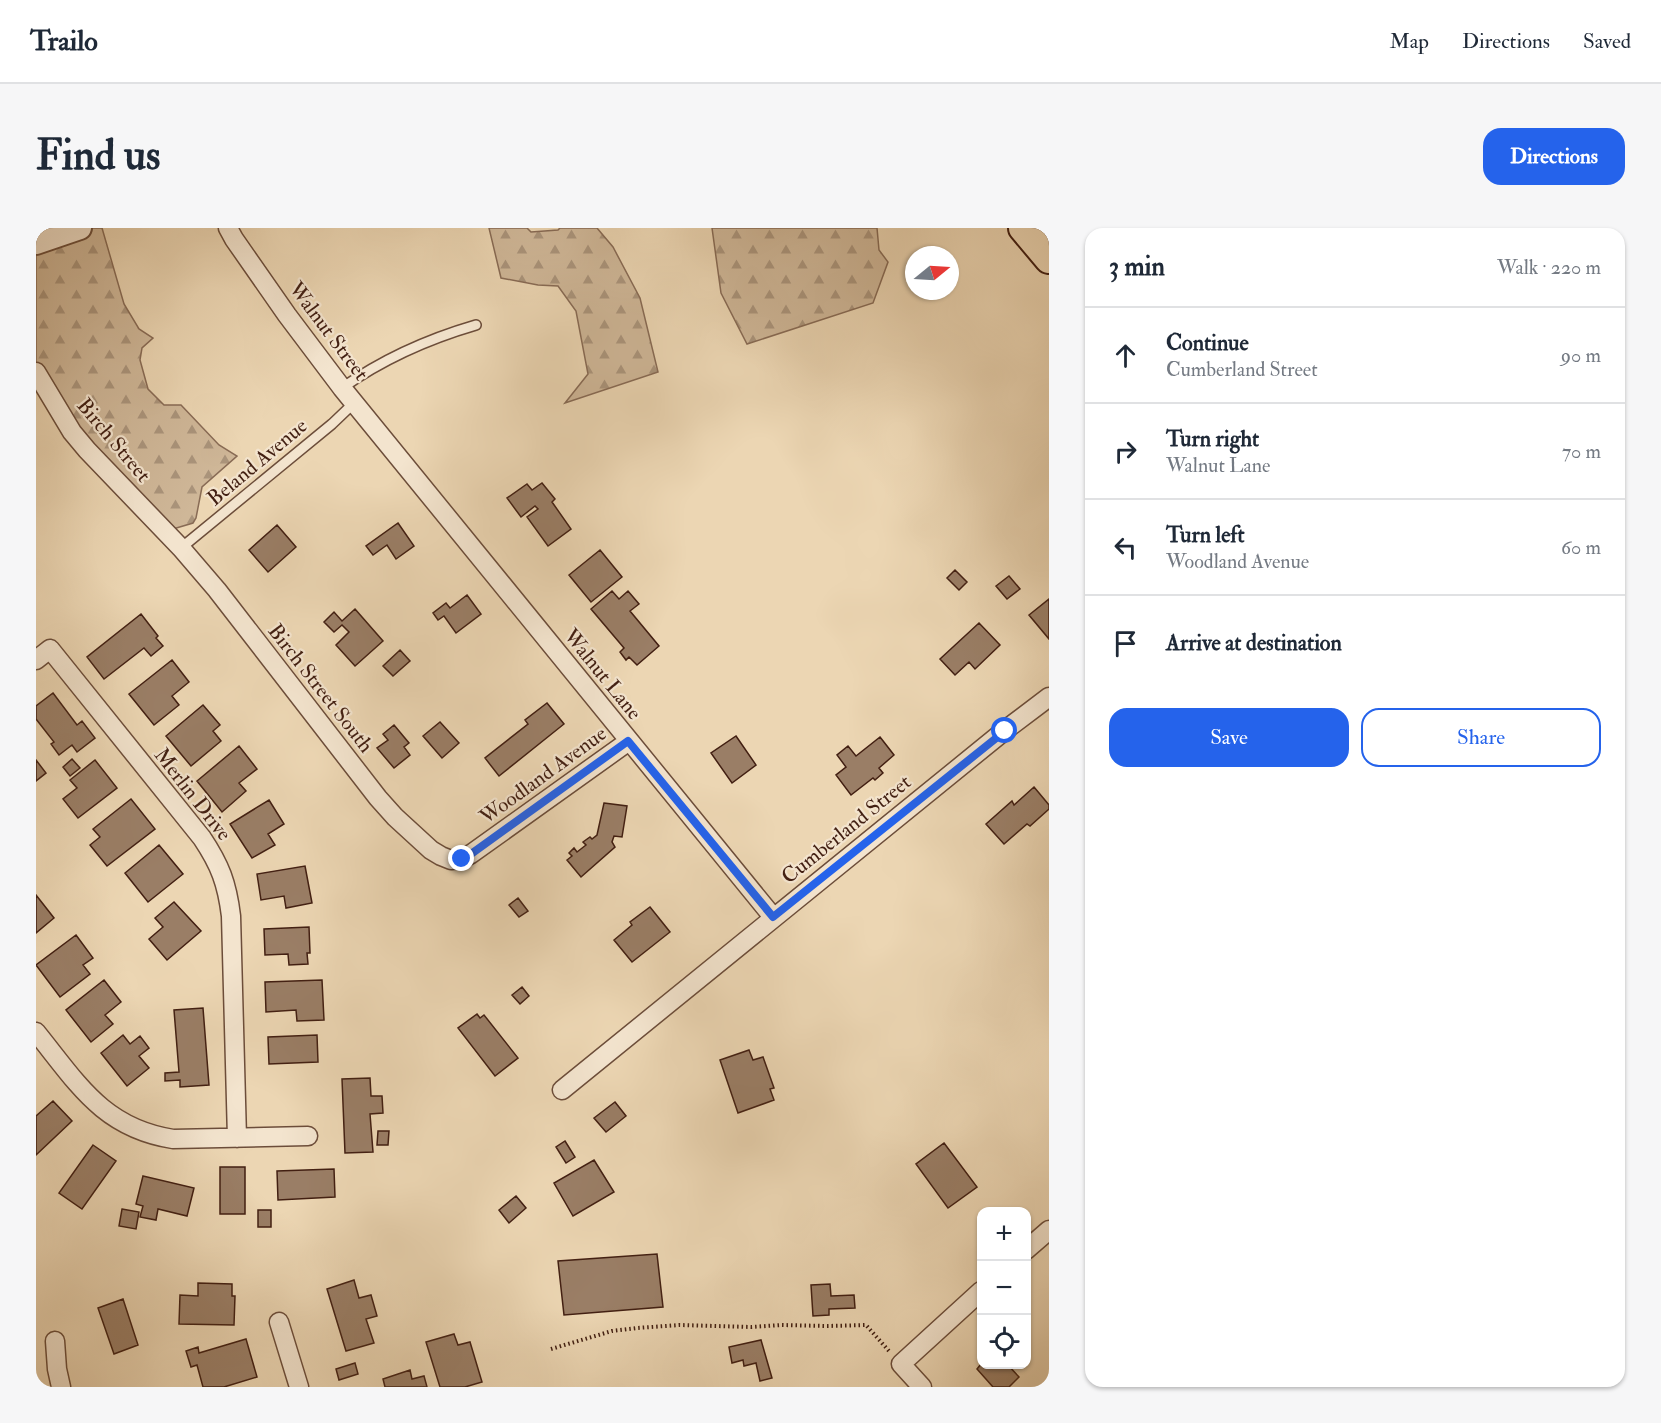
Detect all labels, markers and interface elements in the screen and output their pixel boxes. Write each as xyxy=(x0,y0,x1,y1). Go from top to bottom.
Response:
text: Trailo xyxy=(30,24,98,59)
text: Map xyxy=(1389,28,1429,55)
text: Directions xyxy=(1462,28,1550,55)
text: Saved xyxy=(1583,28,1631,55)
button: Directions xyxy=(1483,128,1625,185)
text: Find us xyxy=(36,130,160,182)
north arrow xyxy=(905,246,959,300)
text: 3 min xyxy=(1109,251,1165,283)
text: Walk · 220 m xyxy=(1497,255,1601,280)
street label: Walnut Street xyxy=(282,276,375,386)
text: Continue xyxy=(1166,329,1249,357)
icon: ahead xyxy=(1109,339,1142,372)
text: 90 m xyxy=(1561,343,1601,368)
text: Cumberland Street xyxy=(1166,357,1318,382)
street label: Birch Street xyxy=(71,393,157,488)
street label: Beland Avenue xyxy=(202,412,313,512)
text: Turn right xyxy=(1166,425,1259,453)
icon: right xyxy=(1109,435,1142,468)
text: 70 m xyxy=(1562,439,1601,464)
text: Walnut Lane xyxy=(1166,453,1270,478)
text: Turn left xyxy=(1166,521,1245,549)
icon: left xyxy=(1109,531,1142,564)
text: 60 m xyxy=(1561,535,1601,560)
text: Woodland Avenue xyxy=(1166,549,1309,574)
street label: Birch Street South xyxy=(262,618,379,758)
street label: Walnut Lane xyxy=(557,622,648,726)
icon: arrive xyxy=(1109,627,1142,660)
text: Arrive at destination xyxy=(1166,629,1342,657)
button: Save xyxy=(1109,708,1349,767)
button: Share xyxy=(1361,708,1601,767)
route start xyxy=(991,717,1017,743)
street label: Woodland Avenue xyxy=(474,720,612,831)
street label: Merlin Drive xyxy=(148,742,237,846)
street label: Cumberland Street xyxy=(776,769,917,890)
route end xyxy=(448,845,474,871)
map controls xyxy=(977,1207,1031,1369)
button: + xyxy=(977,1207,1031,1261)
button: − xyxy=(977,1261,1031,1315)
button: locate xyxy=(977,1315,1031,1369)

